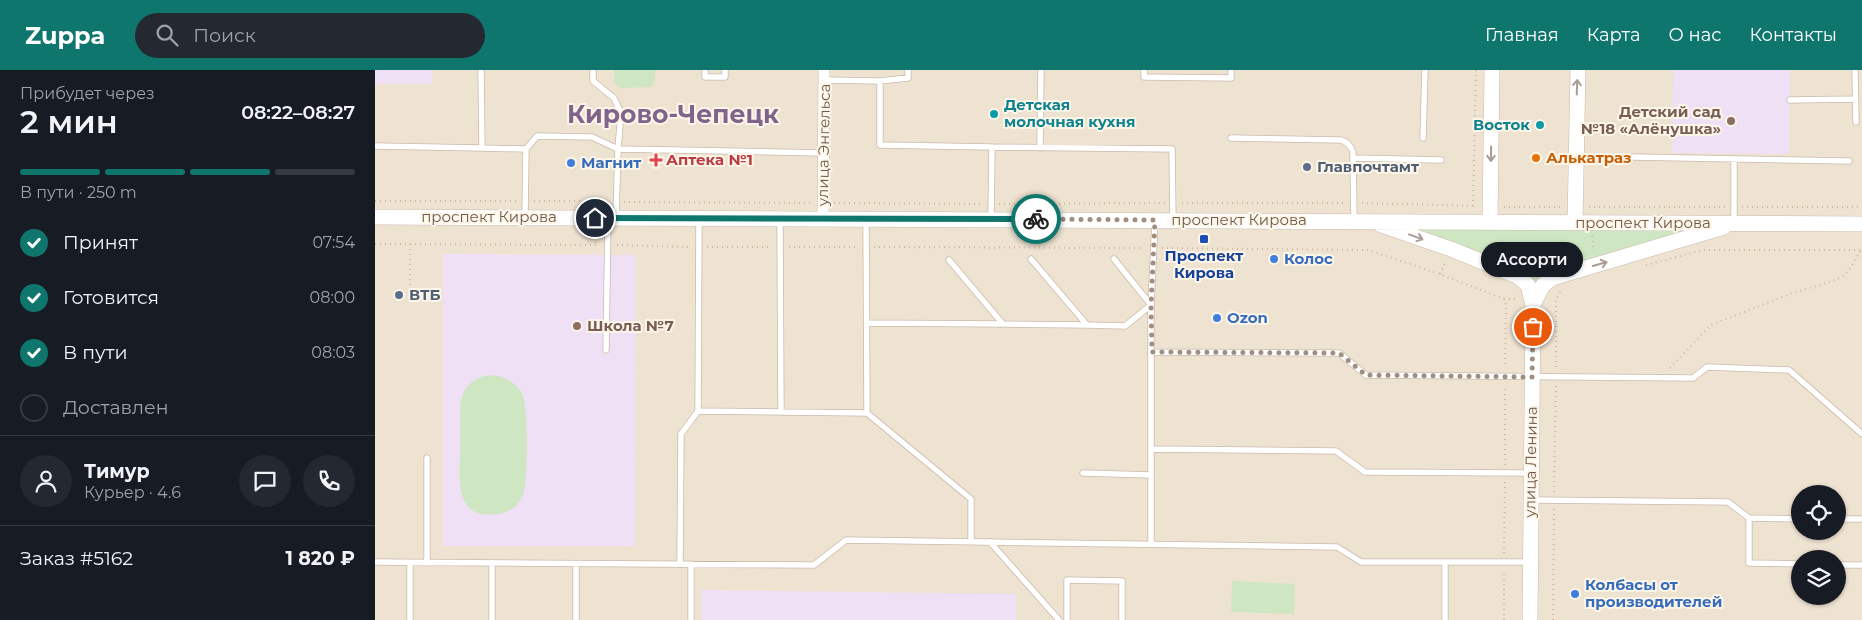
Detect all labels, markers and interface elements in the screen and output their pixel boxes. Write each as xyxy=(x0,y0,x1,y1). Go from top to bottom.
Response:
search box xyxy=(135,13,485,58)
text: Zuppa xyxy=(25,21,105,50)
icon: search xyxy=(153,21,181,49)
text: Поиск xyxy=(193,24,256,47)
text: Главная xyxy=(1485,24,1559,46)
text: Карта xyxy=(1587,24,1641,46)
text: О нас xyxy=(1669,24,1721,46)
text: Контакты xyxy=(1749,24,1837,46)
one-way arrow xyxy=(1572,79,1582,95)
text: Прибудет через xyxy=(20,84,155,103)
street label: улица Энгельса xyxy=(813,84,834,207)
place label: Детская молочная кухня xyxy=(1004,95,1135,131)
district label: Кирово-Чепецк xyxy=(567,99,779,129)
text: 08:22–08:27 xyxy=(241,101,355,124)
text: 2 мин xyxy=(20,102,118,141)
place label: Детский сад №18 «Алёнушка» xyxy=(1581,102,1721,138)
marker: Детская молочная кухня xyxy=(988,108,1000,120)
place label: Восток xyxy=(1473,115,1530,134)
marker: Детский сад №18 «Алёнушка» xyxy=(1725,115,1737,127)
marker: Восток xyxy=(1534,119,1546,131)
one-way arrow xyxy=(1486,145,1496,161)
place label: Алькатраз xyxy=(1546,148,1631,167)
place label: Аптека №1 xyxy=(666,150,753,169)
marker: Алькатраз xyxy=(1530,152,1542,164)
place label: Магнит xyxy=(581,153,641,172)
marker: Аптека №1 xyxy=(650,154,662,166)
marker: Магнит xyxy=(565,157,577,169)
place label: Главпочтамт xyxy=(1317,157,1419,176)
marker: Главпочтамт xyxy=(1301,161,1313,173)
text: В пути · 250 m xyxy=(20,183,137,202)
courier xyxy=(1011,194,1061,244)
pin xyxy=(574,197,616,239)
icon: home xyxy=(581,204,609,232)
icon: bike xyxy=(1022,205,1050,233)
street label: проспект Кирова xyxy=(421,207,557,226)
street label: проспект Кирова xyxy=(1171,210,1307,229)
street label: проспект Кирова xyxy=(1575,213,1711,232)
icon: check xyxy=(20,229,48,257)
text: Принят xyxy=(63,231,138,254)
text: 07:54 xyxy=(312,233,355,252)
marker: Проспект Кирова xyxy=(1198,233,1210,245)
one-way arrow xyxy=(1408,233,1423,242)
callout: Ассорти xyxy=(1482,242,1584,277)
place label: Проспект Кирова xyxy=(1165,246,1243,282)
place label: Колос xyxy=(1284,249,1333,268)
text: Ассорти xyxy=(1496,250,1568,269)
marker: Колос xyxy=(1268,253,1280,265)
one-way arrow xyxy=(1591,259,1607,268)
icon: check xyxy=(20,284,48,312)
place label: ВТБ xyxy=(409,285,441,304)
text: Готовится xyxy=(63,286,159,309)
text: 08:00 xyxy=(310,288,355,307)
marker: ВТБ xyxy=(393,289,405,301)
pin xyxy=(1512,306,1554,348)
place label: Ozon xyxy=(1227,308,1268,327)
marker: Ozon xyxy=(1211,312,1223,324)
icon: bag xyxy=(1519,313,1547,341)
place label: Школа №7 xyxy=(587,316,674,335)
marker: Школа №7 xyxy=(571,320,583,332)
icon: check xyxy=(20,339,48,367)
text: В пути xyxy=(63,341,128,364)
text: 08:03 xyxy=(311,343,355,362)
text: Доставлен xyxy=(63,396,169,419)
street label: улица Ленина xyxy=(1520,406,1541,519)
button: person xyxy=(20,455,72,507)
button: chat xyxy=(239,455,291,507)
button: phone xyxy=(303,455,355,507)
text: Тимур xyxy=(84,460,150,483)
text: Курьер · 4.6 xyxy=(84,483,181,502)
map controls xyxy=(1791,485,1846,605)
button: locate xyxy=(1791,485,1846,540)
text: Заказ #5162 xyxy=(20,547,133,570)
text: 1 820 ₽ xyxy=(285,547,355,570)
button: layers xyxy=(1791,550,1846,605)
place label: Колбасы от производителей xyxy=(1585,575,1722,611)
marker: Колбасы от производителей xyxy=(1569,588,1581,600)

